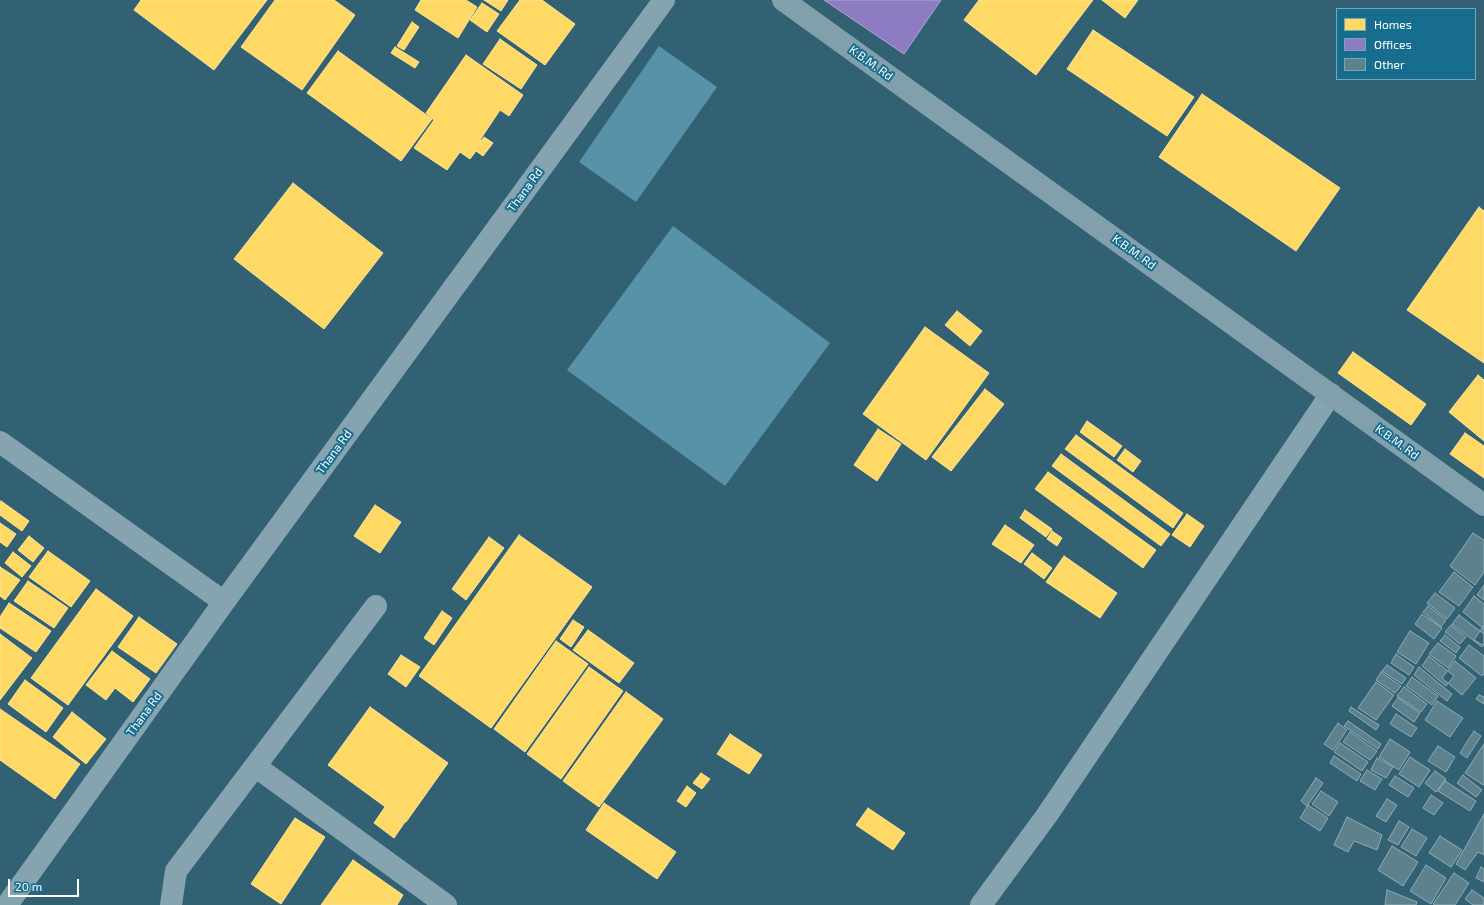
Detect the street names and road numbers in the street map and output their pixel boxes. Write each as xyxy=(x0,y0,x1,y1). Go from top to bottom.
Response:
street label: K.B.M. Rd xyxy=(846,42,896,84)
street label: Thana Rd xyxy=(504,165,546,215)
street label: K.B.M. Rd xyxy=(1109,231,1159,273)
street label: K.B.M. Rd xyxy=(1372,421,1422,463)
street label: Thana Rd xyxy=(313,427,355,477)
street label: Thana Rd xyxy=(123,689,165,739)

